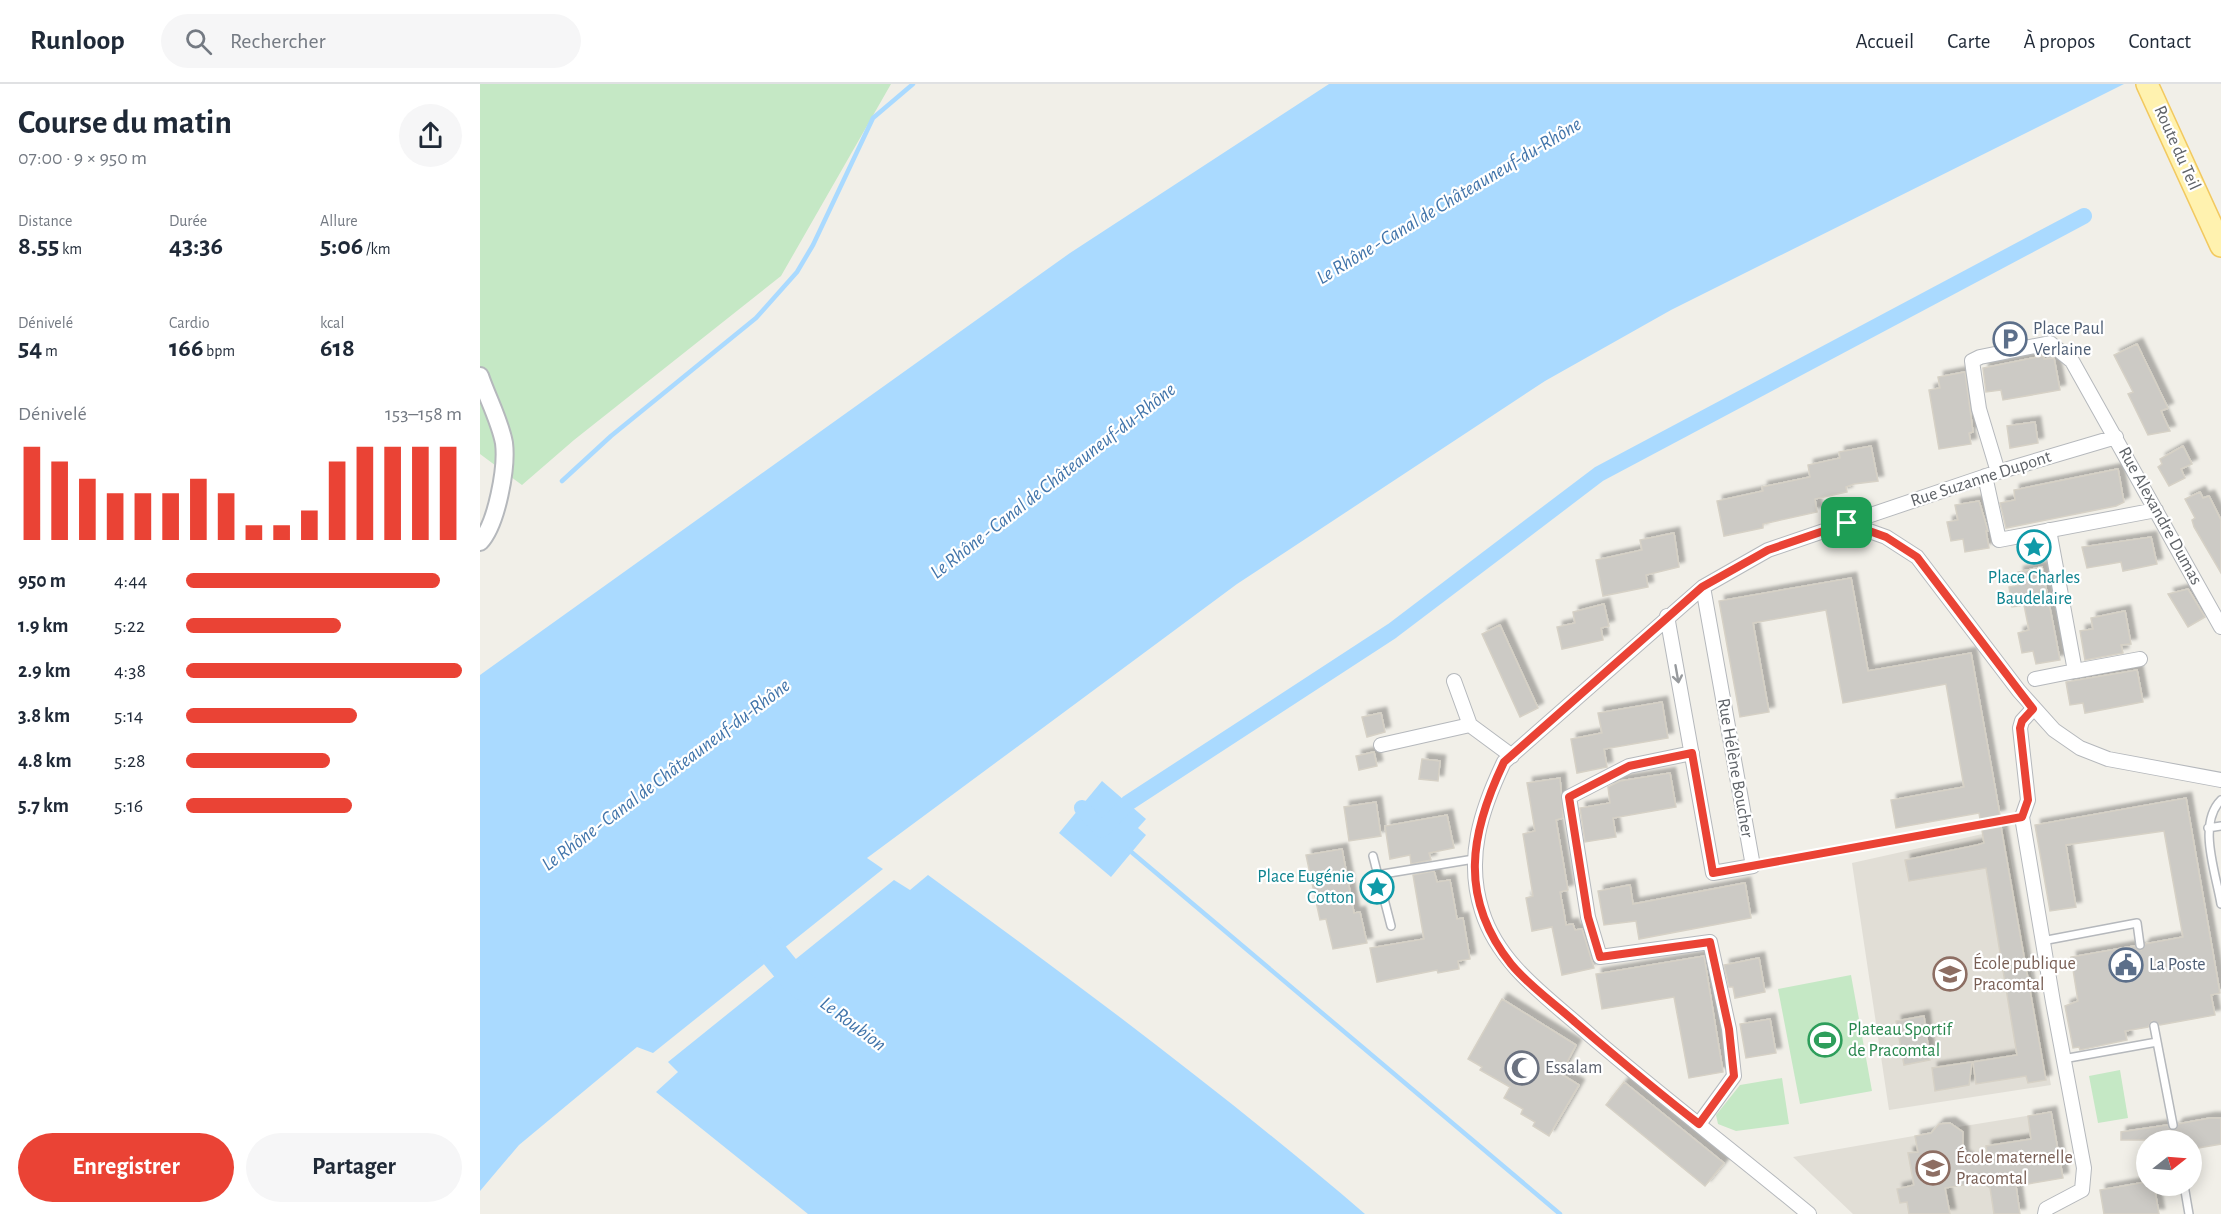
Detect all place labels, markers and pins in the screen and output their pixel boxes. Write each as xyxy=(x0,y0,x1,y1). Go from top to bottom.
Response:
place label: Place Paul Verlaine xyxy=(2033,320,2104,359)
parking icon: Place Paul Verlaine xyxy=(1992,321,2028,357)
pin xyxy=(1821,497,1872,548)
place icon: Place Charles Baudelaire xyxy=(2016,529,2052,565)
place label: Place Charles Baudelaire xyxy=(1988,569,2080,608)
place label: Place Eugénie Cotton xyxy=(1257,868,1354,907)
place icon: Place Eugénie Cotton xyxy=(1359,869,1395,905)
public building icon: La Poste xyxy=(2108,947,2144,983)
place label: École publique Pracomtal xyxy=(1973,952,2076,994)
school or university icon: École publique Pracomtal xyxy=(1932,956,1968,992)
place label: La Poste xyxy=(2149,956,2206,974)
place label: Plateau Sportif de Pracomtal xyxy=(1848,1021,1954,1060)
sports icon: Plateau Sportif de Pracomtal xyxy=(1807,1022,1843,1058)
mosque icon: Essalam xyxy=(1504,1050,1540,1086)
place label: Essalam xyxy=(1545,1059,1602,1077)
place label: École maternelle Pracomtal xyxy=(1956,1146,2073,1188)
school or university icon: École maternelle Pracomtal xyxy=(1915,1150,1951,1186)

